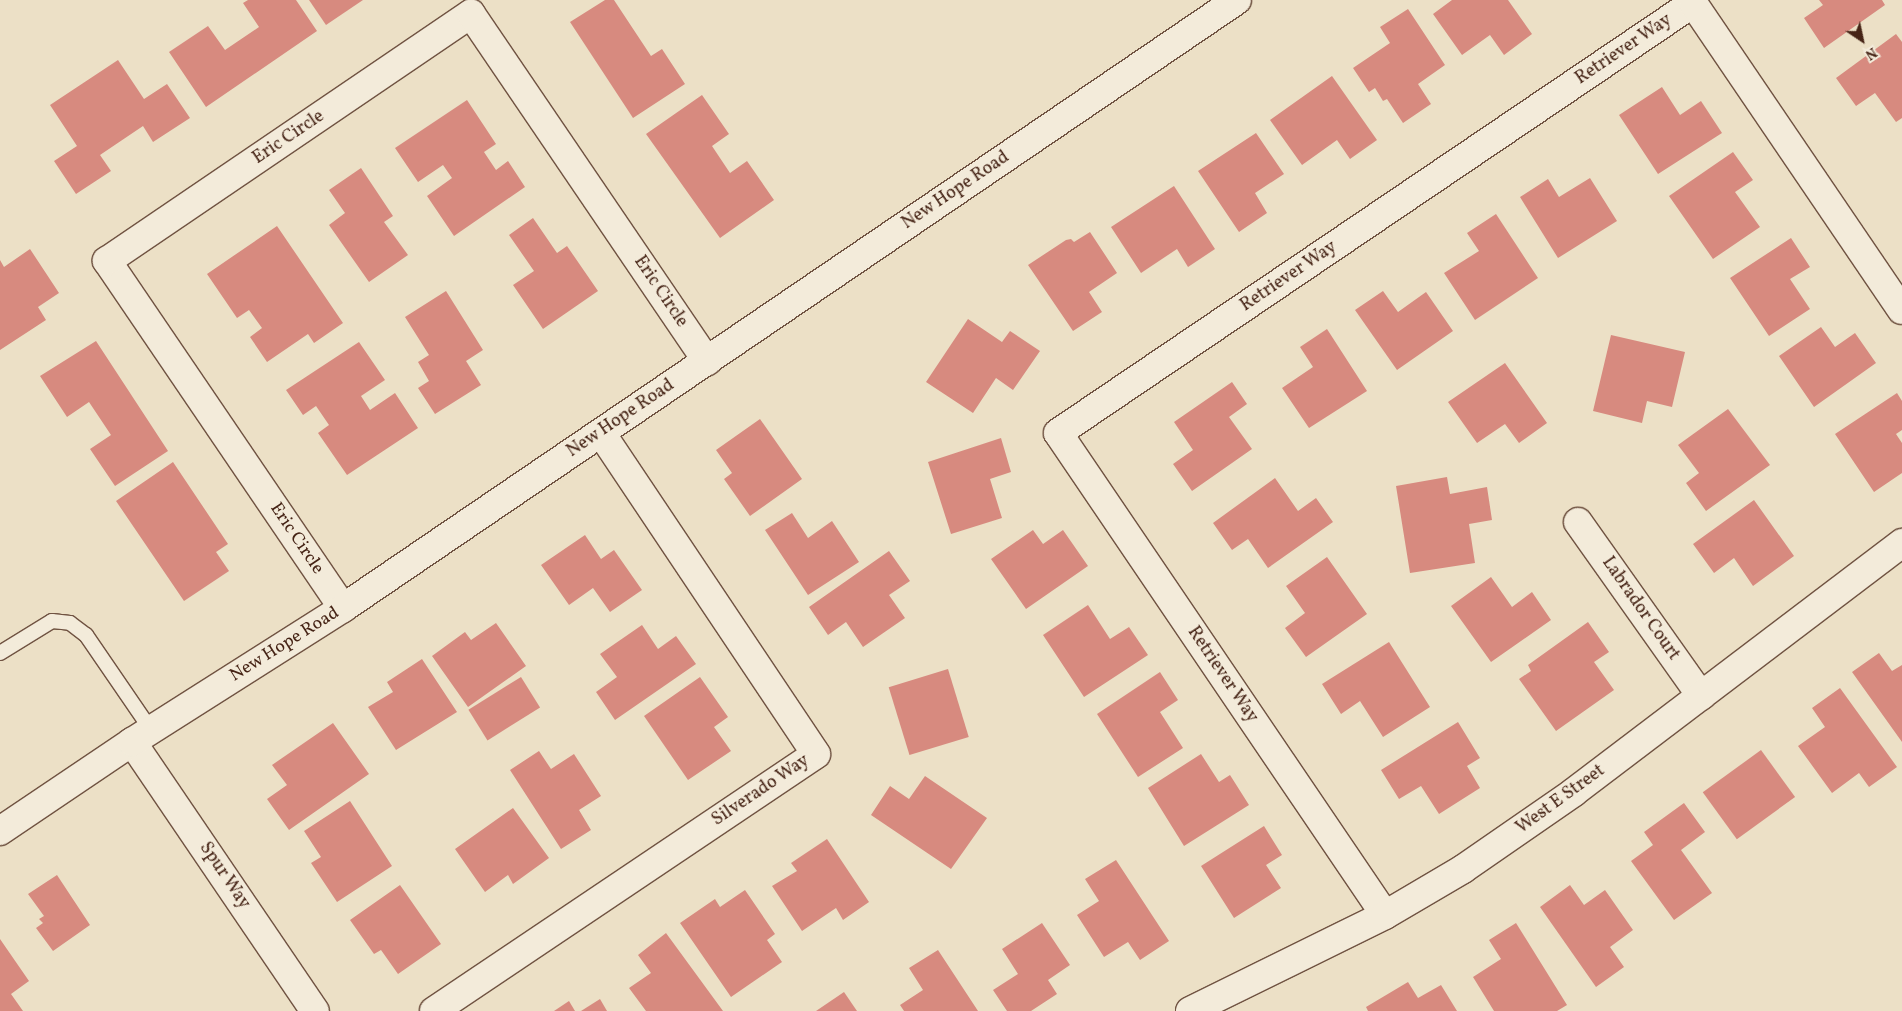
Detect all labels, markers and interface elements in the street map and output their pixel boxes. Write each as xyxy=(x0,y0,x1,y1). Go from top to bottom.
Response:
street label: Retriever Way xyxy=(1572,10,1676,90)
north arrow xyxy=(1837,15,1887,65)
text: N xyxy=(1861,42,1880,64)
street label: Eric Circle xyxy=(249,106,329,170)
street label: New Hope Road xyxy=(898,147,1014,235)
street label: Retriever Way xyxy=(1237,237,1341,317)
street label: Eric Circle xyxy=(628,252,692,332)
street label: New Hope Road xyxy=(563,375,679,463)
street label: Eric Circle xyxy=(264,499,328,579)
street label: Labrador Court xyxy=(1596,553,1684,665)
street label: New Hope Road xyxy=(226,603,344,687)
street label: Retriever Way xyxy=(1182,623,1262,727)
street label: Silverado Way xyxy=(708,750,814,832)
street label: West E Street xyxy=(1512,761,1610,839)
street label: Spur Way xyxy=(194,838,254,914)

